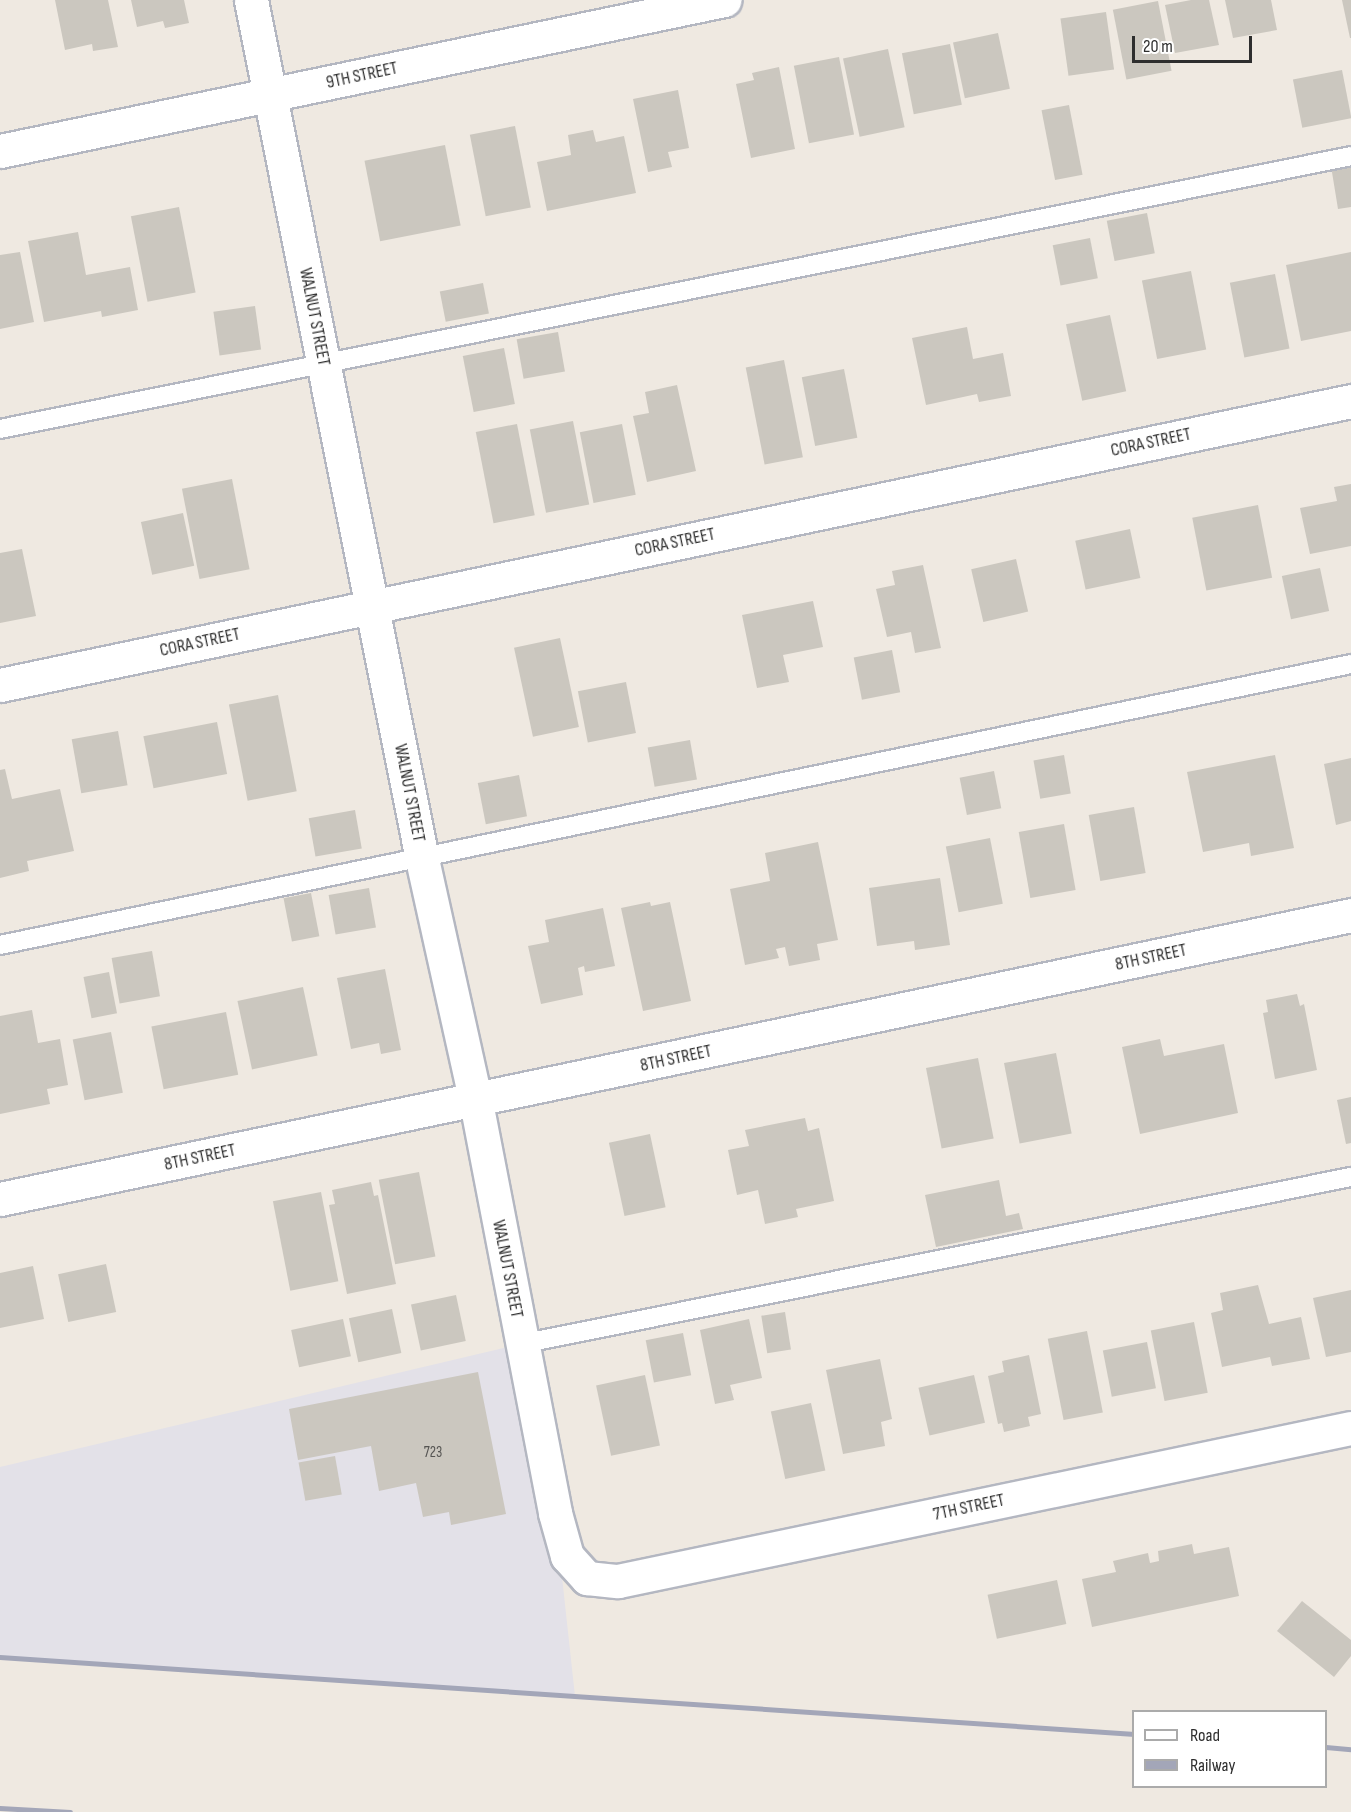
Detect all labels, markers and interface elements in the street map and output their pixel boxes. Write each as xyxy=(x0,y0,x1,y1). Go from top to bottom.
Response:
scale bar xyxy=(1135,24,1255,62)
text: 20 m xyxy=(1143,36,1173,57)
street label: 9TH STREET xyxy=(324,58,400,94)
street label: WALNUT STREET xyxy=(294,266,334,368)
street label: CORA STREET xyxy=(1109,424,1193,462)
street label: CORA STREET xyxy=(633,524,717,562)
street label: CORA STREET xyxy=(158,624,242,662)
street label: WALNUT STREET xyxy=(389,742,429,844)
street label: 8TH STREET xyxy=(1113,940,1189,976)
street label: 8TH STREET xyxy=(638,1041,714,1077)
street label: 8TH STREET xyxy=(162,1140,238,1176)
street label: WALNUT STREET xyxy=(487,1218,527,1320)
house number: 723 xyxy=(424,1444,442,1462)
street label: 7TH STREET xyxy=(931,1490,1007,1526)
legend xyxy=(1132,1710,1327,1788)
text: Road xyxy=(1190,1725,1220,1746)
text: Railway xyxy=(1190,1755,1235,1776)

